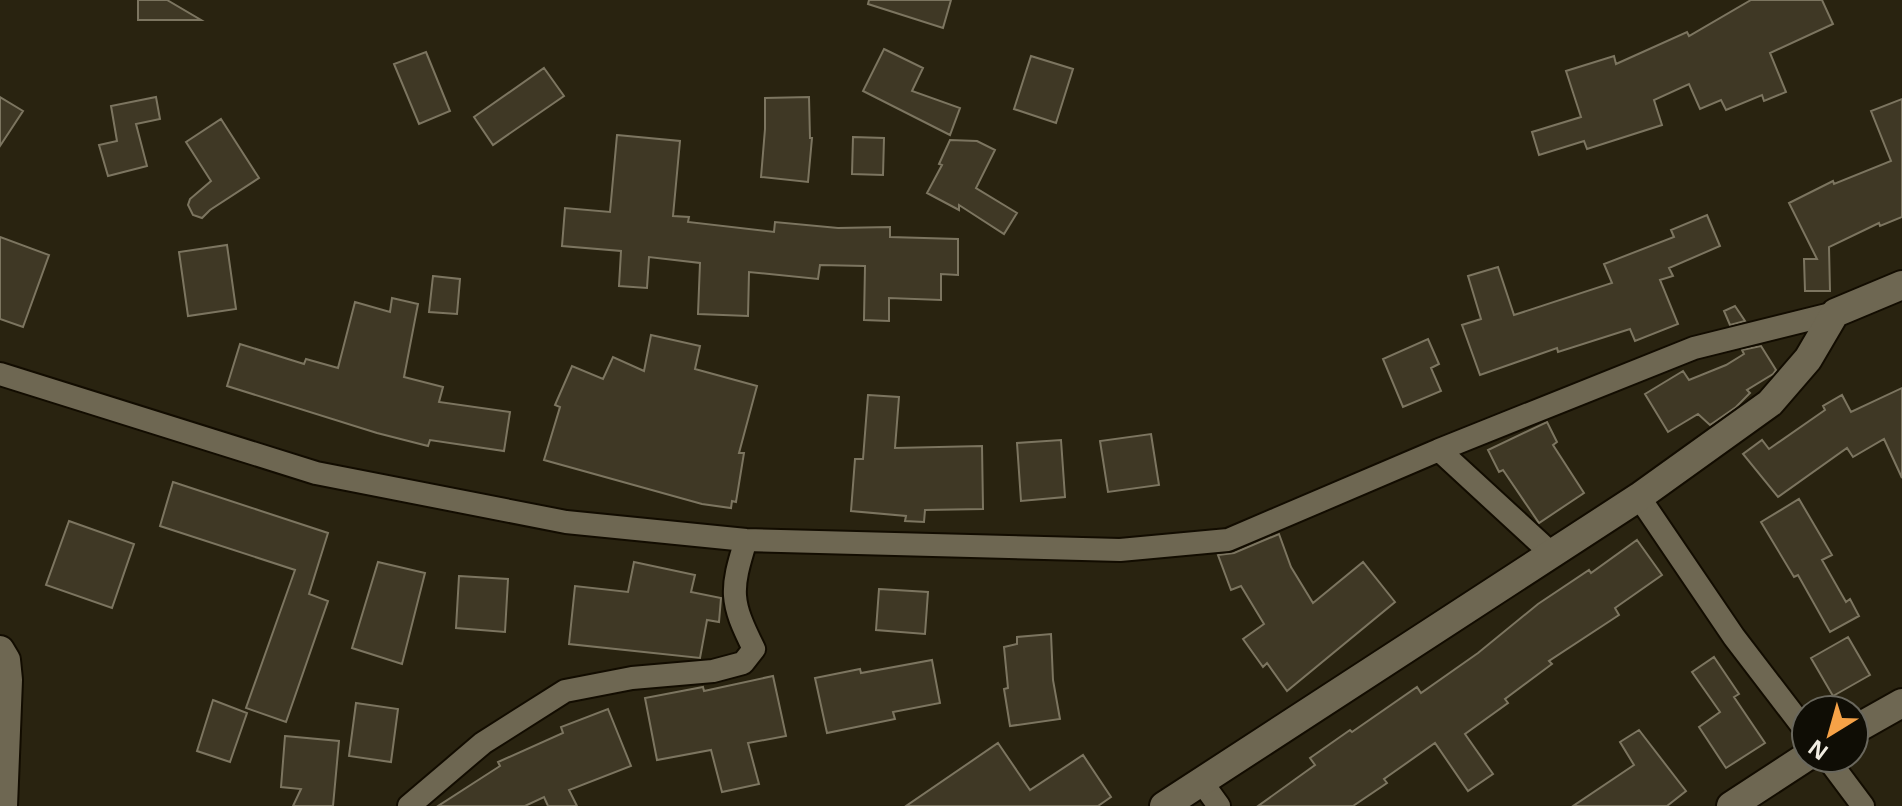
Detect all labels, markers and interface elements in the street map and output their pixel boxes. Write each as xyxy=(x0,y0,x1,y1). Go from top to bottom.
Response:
north arrow xyxy=(1790,694,1870,774)
text: N xyxy=(1801,733,1834,768)

